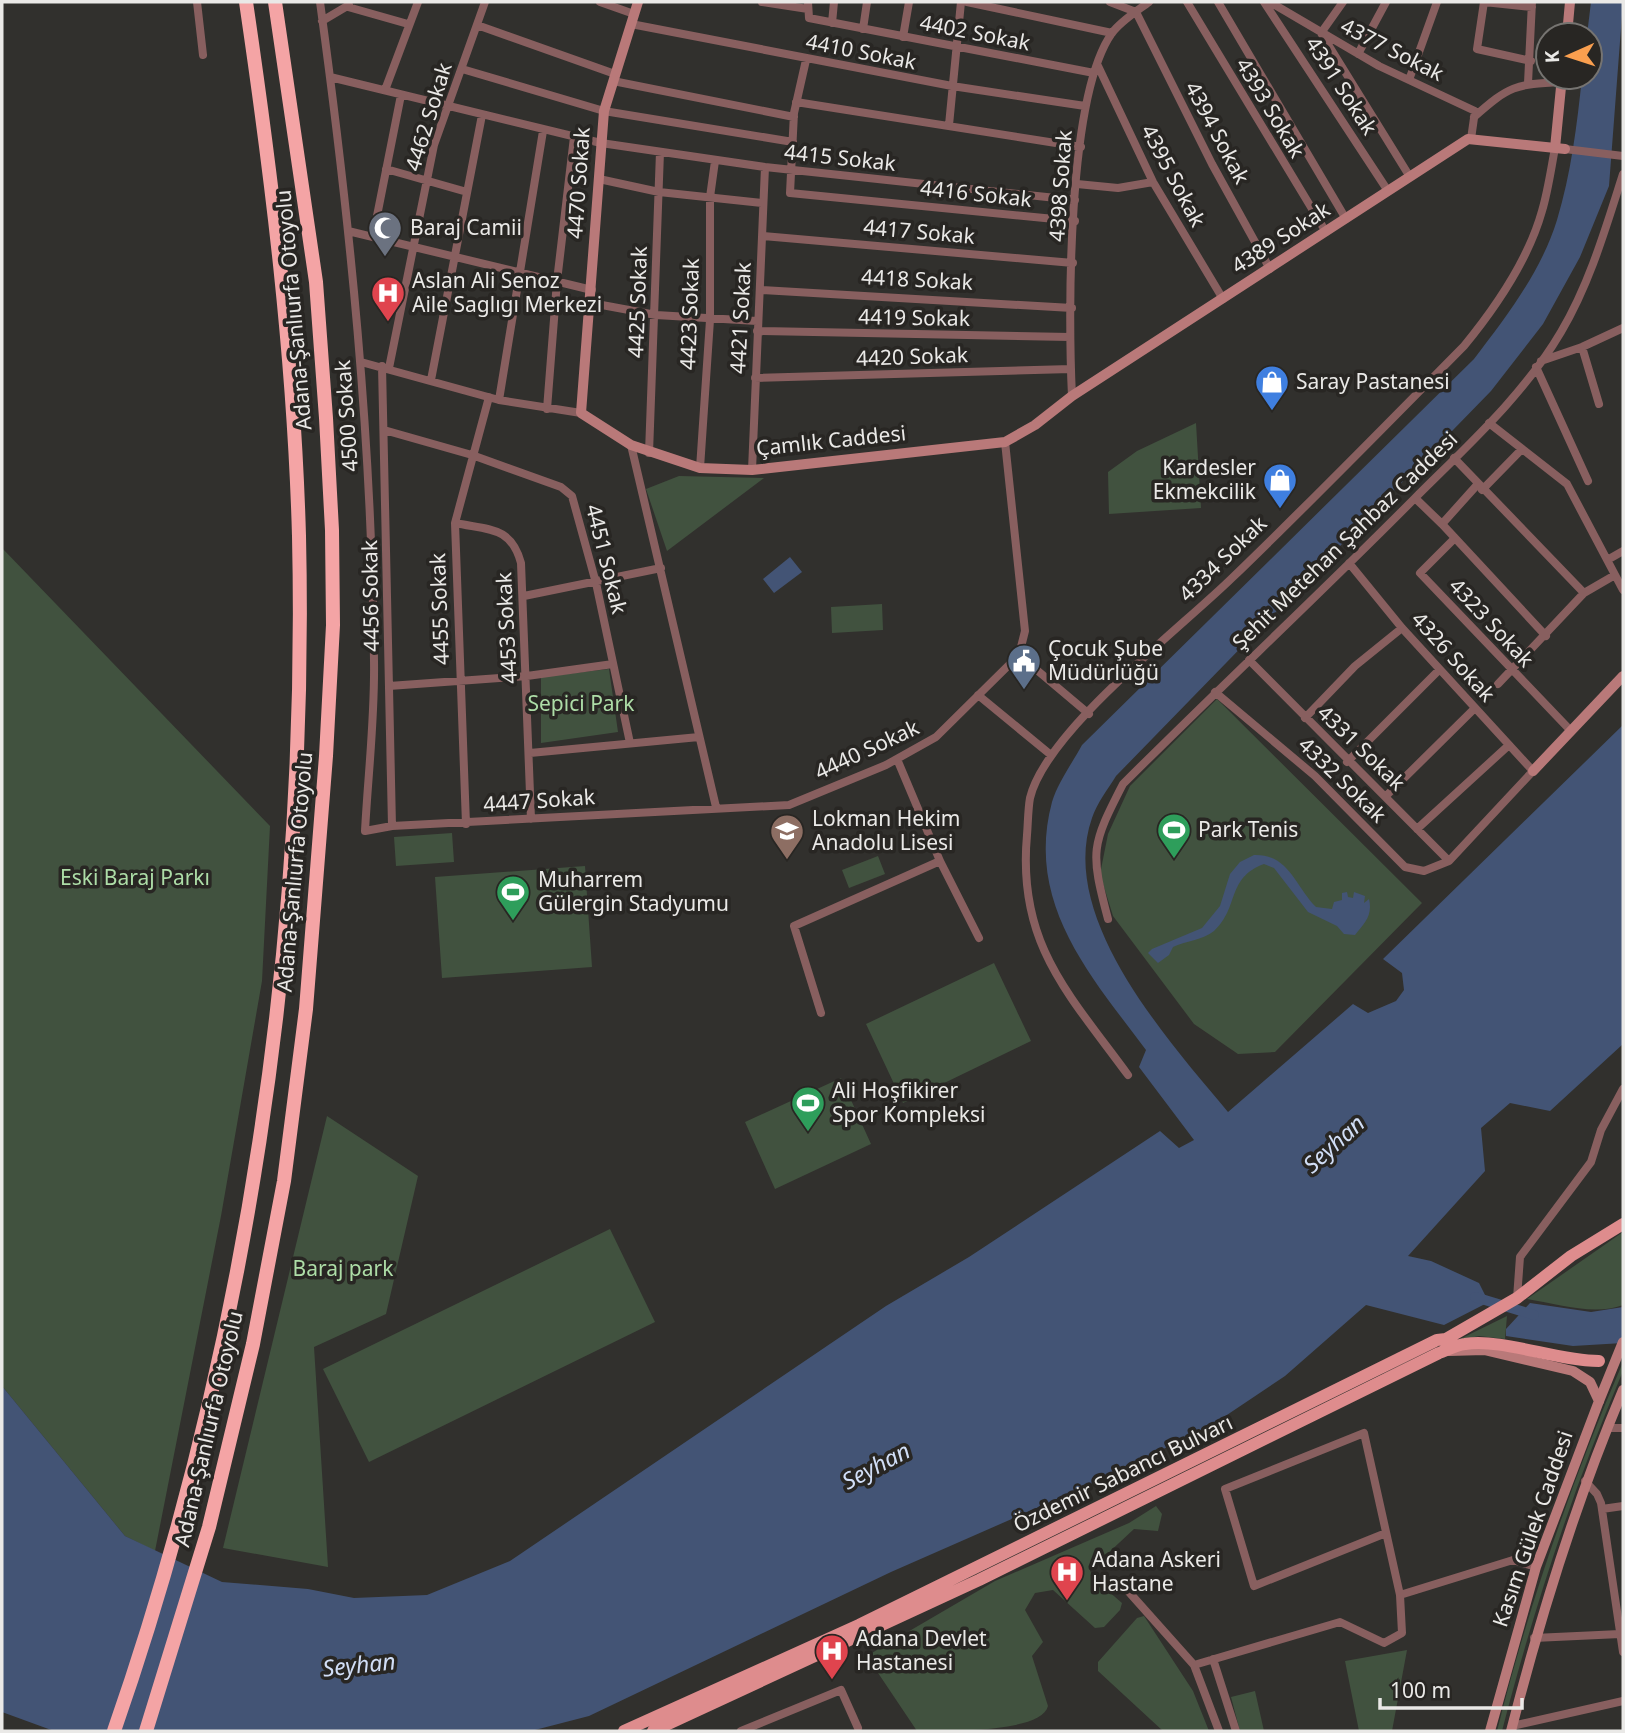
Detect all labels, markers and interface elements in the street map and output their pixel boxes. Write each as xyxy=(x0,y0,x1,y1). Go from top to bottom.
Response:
street label: 4402 Sokak xyxy=(918,8,1034,57)
street label: 4377 Sokak xyxy=(1336,11,1449,87)
north arrow xyxy=(1534,21,1604,91)
street label: 4410 Sokak xyxy=(804,27,920,76)
street label: 4391 Sokak xyxy=(1300,31,1384,141)
text: K xyxy=(1539,50,1565,64)
street label: 4393 Sokak xyxy=(1230,52,1312,163)
street label: 4462 Sokak xyxy=(398,58,458,174)
street label: 4394 Sokak xyxy=(1179,77,1257,189)
street label: 4395 Sokak xyxy=(1135,120,1213,232)
street label: 4470 Sokak xyxy=(560,125,596,240)
street label: 4398 Sokak xyxy=(1042,128,1078,243)
street label: 4415 Sokak xyxy=(783,137,898,177)
street label: 4416 Sokak xyxy=(919,173,1034,213)
street label: Adana-Şanlıurfa Otoyolu xyxy=(269,189,317,431)
street label: 4389 Sokak xyxy=(1226,195,1336,279)
mosque icon: Baraj Camii xyxy=(366,209,404,258)
street label: 4417 Sokak xyxy=(862,212,977,250)
place label: Baraj Camii xyxy=(410,213,522,241)
street label: 4425 Sokak xyxy=(621,245,653,358)
street label: 4423 Sokak xyxy=(673,257,705,370)
street label: 4421 Sokak xyxy=(723,261,757,375)
street label: 4418 Sokak xyxy=(860,262,974,296)
place label: Aslan Ali Senoz Aile Saglıgı Merkezi xyxy=(412,266,602,318)
hospital icon: Aslan Ali Senoz Aile Saglıgı Merkezi xyxy=(369,274,407,323)
street label: 4419 Sokak xyxy=(858,302,971,332)
street label: 4420 Sokak xyxy=(856,340,969,372)
street label: 4500 Sokak xyxy=(328,358,364,473)
shop icon: Saray Pastanesi xyxy=(1253,363,1291,412)
place label: Saray Pastanesi xyxy=(1296,367,1450,395)
street label: Çamlık Caddesi xyxy=(755,418,907,462)
street label: Şehit Metehan Şahbaz Caddesi xyxy=(1226,425,1463,656)
place label: Kardesler Ekmekcilik xyxy=(1153,453,1257,505)
shop icon: Kardesler Ekmekcilik xyxy=(1261,461,1299,510)
street label: 4451 Sokak xyxy=(580,501,634,617)
street label: 4334 Sokak xyxy=(1172,509,1273,607)
street label: 4456 Sokak xyxy=(355,539,385,652)
street label: 4455 Sokak xyxy=(423,552,455,665)
street label: 4453 Sokak xyxy=(489,571,523,685)
street label: 4323 Sokak xyxy=(1443,572,1541,673)
street label: 4326 Sokak xyxy=(1406,605,1502,708)
place label: Çocuk Şube Müdürlüğü xyxy=(1048,634,1163,686)
public building icon: Çocuk Şube Müdürlüğü xyxy=(1005,642,1043,691)
park label: Sepici Park xyxy=(527,689,635,717)
street label: 4331 Sokak xyxy=(1312,698,1412,797)
street label: 4440 Sokak xyxy=(810,712,924,785)
street label: 4332 Sokak xyxy=(1293,730,1393,829)
street label: Adana-Şanlıurfa Otoyolu xyxy=(270,751,318,993)
street label: 4447 Sokak xyxy=(482,782,597,818)
place label: Lokman Hekim Anadolu Lisesi xyxy=(812,804,960,856)
sports icon: Park Tenis xyxy=(1155,811,1193,860)
school or university icon: Lokman Hekim Anadolu Lisesi xyxy=(768,812,806,861)
place label: Park Tenis xyxy=(1198,815,1298,843)
park label: Eski Baraj Parkı xyxy=(60,863,210,891)
place label: Muharrem Gülergin Stadyumu xyxy=(538,865,729,917)
sports icon: Muharrem Gülergin Stadyumu xyxy=(494,873,532,922)
place label: Ali Hoşfikirer Spor Kompleksi xyxy=(832,1076,986,1128)
sports icon: Ali Hoşfikirer Spor Kompleksi xyxy=(789,1084,827,1133)
water label: Seyhan xyxy=(1295,1107,1371,1180)
park label: Baraj park xyxy=(293,1254,394,1282)
street label: Adana-Şanlıurfa Otoyolu xyxy=(167,1308,249,1549)
street label: Özdemir Sabancı Bulvarı xyxy=(1008,1408,1237,1538)
street label: Kasım Gülek Caddesi xyxy=(1485,1427,1579,1631)
water label: Seyhan xyxy=(836,1434,915,1496)
place label: Adana Askeri Hastane xyxy=(1092,1545,1221,1597)
hospital icon: Adana Askeri Hastane xyxy=(1048,1553,1086,1602)
place label: Adana Devlet Hastanesi xyxy=(856,1624,987,1676)
hospital icon: Adana Devlet Hastanesi xyxy=(813,1632,851,1681)
water label: Seyhan xyxy=(321,1644,397,1684)
scale bar xyxy=(1380,1666,1522,1710)
text: 100 m xyxy=(1390,1676,1451,1704)

